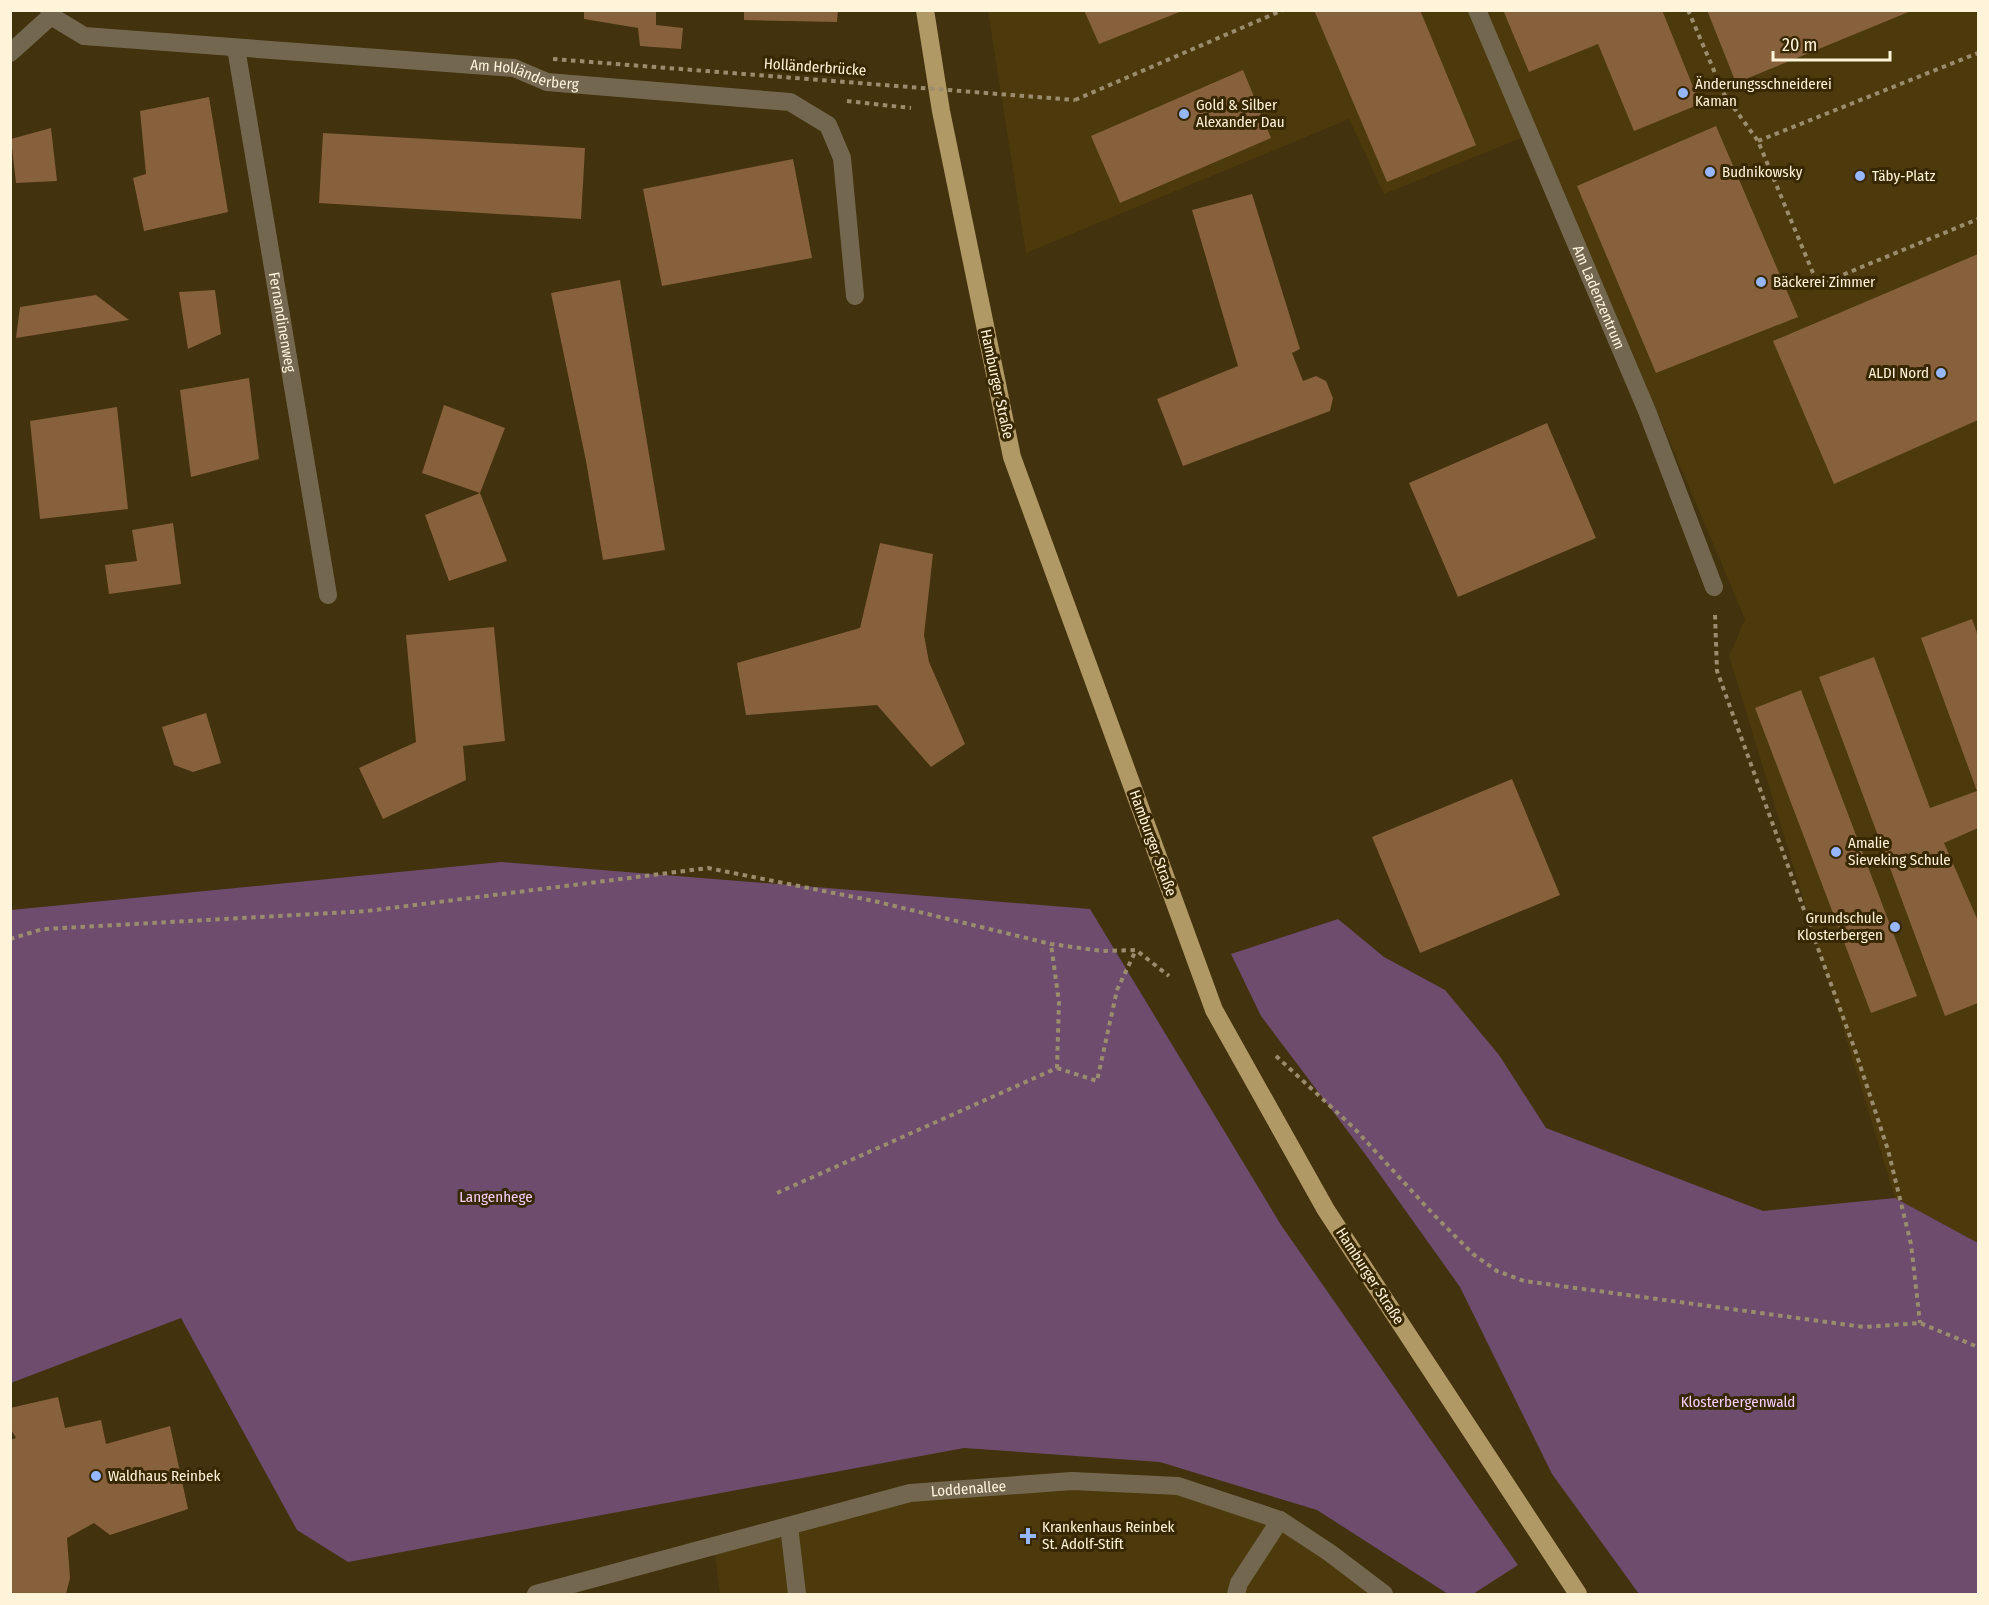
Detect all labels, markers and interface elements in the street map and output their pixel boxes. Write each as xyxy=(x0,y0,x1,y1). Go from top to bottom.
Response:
scale bar xyxy=(1773,24,1890,62)
text: 20 m xyxy=(1782,34,1817,56)
street label: Holländerbrücke xyxy=(763,54,867,80)
street label: Am Holländerberg xyxy=(470,56,579,94)
place label: Änderungsschneiderei Kaman xyxy=(1695,75,1832,110)
marker: Änderungsschneiderei Kaman xyxy=(1676,86,1690,100)
place label: Gold & Silber Alexander Dau xyxy=(1196,96,1285,131)
marker: Gold & Silber Alexander Dau xyxy=(1177,107,1191,121)
place label: Budnikowsky xyxy=(1722,163,1803,181)
marker: Budnikowsky xyxy=(1703,165,1717,179)
place label: Täby-Platz xyxy=(1872,167,1935,185)
marker: Täby-Platz xyxy=(1853,169,1867,183)
street label: Am Ladenzentrum xyxy=(1569,243,1629,352)
street label: Fernandinenweg xyxy=(265,271,299,374)
place label: Bäckerei Zimmer xyxy=(1773,273,1876,291)
marker: Bäckerei Zimmer xyxy=(1754,275,1768,289)
street label: Hamburger Straße xyxy=(977,327,1017,441)
place label: ALDI Nord xyxy=(1868,364,1929,382)
marker: ALDI Nord xyxy=(1934,366,1948,380)
street label: Hamburger Straße xyxy=(1125,787,1181,899)
place label: Amalie Sieveking Schule xyxy=(1848,834,1951,869)
marker: Amalie Sieveking Schule xyxy=(1829,845,1843,859)
place label: Grundschule Klosterbergen xyxy=(1797,909,1883,944)
marker: Grundschule Klosterbergen xyxy=(1888,920,1902,934)
park label: Langenhege xyxy=(459,1188,533,1206)
street label: Hamburger Straße xyxy=(1332,1224,1408,1328)
park label: Klosterbergenwald xyxy=(1681,1393,1795,1411)
place label: Waldhaus Reinbek xyxy=(108,1467,220,1485)
marker: Waldhaus Reinbek xyxy=(89,1469,103,1483)
street label: Loddenallee xyxy=(930,1477,1007,1500)
place label: Krankenhaus Reinbek St. Adolf-Stift xyxy=(1042,1518,1175,1553)
marker: Krankenhaus Reinbek St. Adolf-Stift xyxy=(1019,1527,1037,1545)

